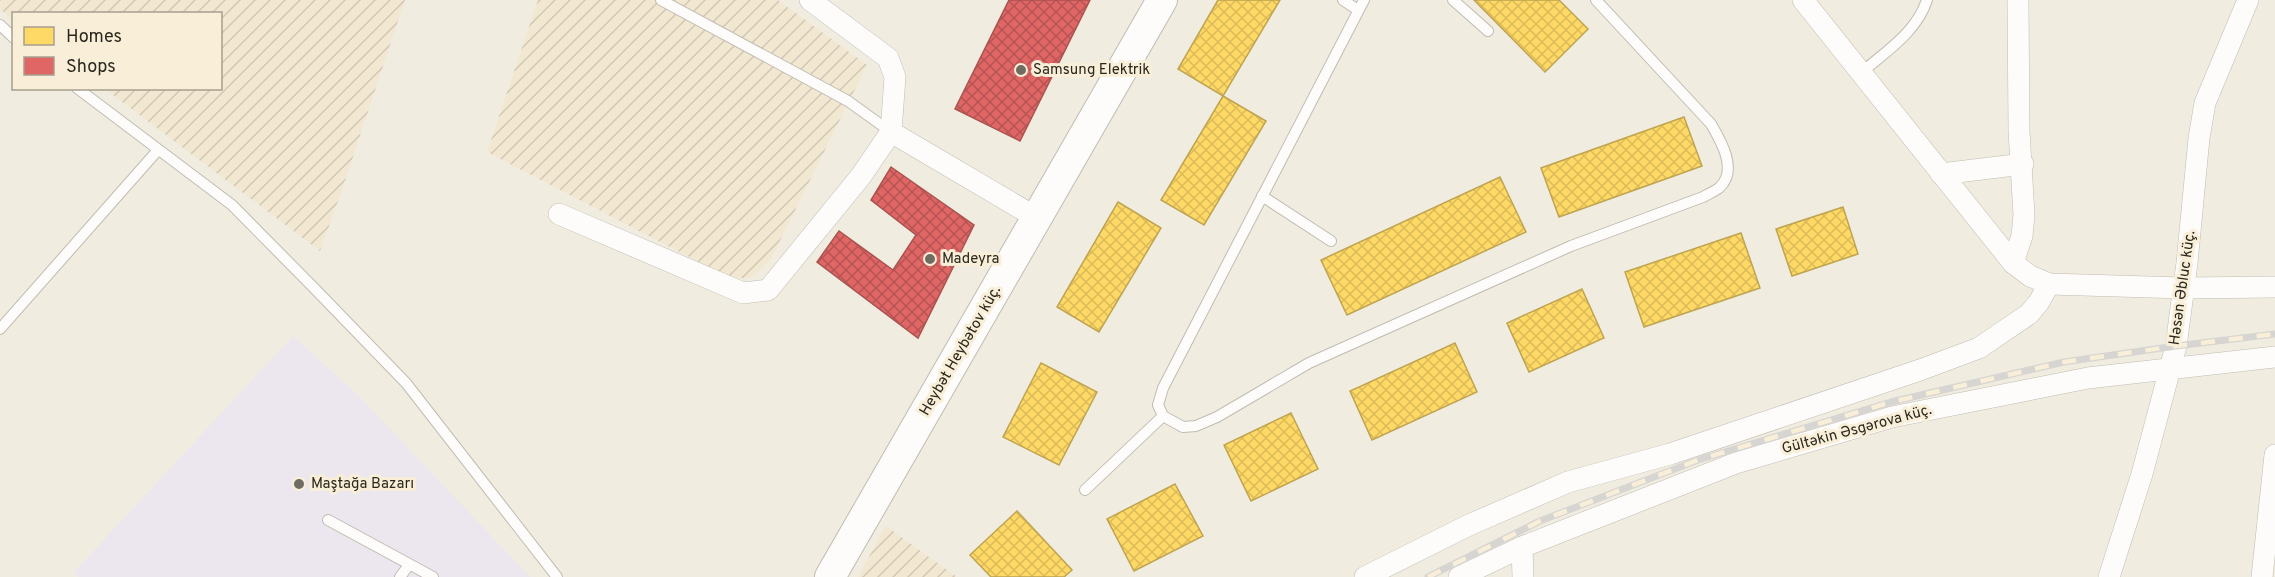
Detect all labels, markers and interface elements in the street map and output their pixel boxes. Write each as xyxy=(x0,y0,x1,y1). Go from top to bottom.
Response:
legend xyxy=(12,12,222,90)
text: Homes xyxy=(66,26,122,49)
text: Shops xyxy=(66,56,116,79)
place label: Samsung Elektrik xyxy=(1033,61,1150,80)
marker: Samsung Elektrik xyxy=(1014,63,1028,77)
street label: Həsən Əbluc küç. xyxy=(2166,229,2200,347)
place label: Madeyra xyxy=(942,250,999,269)
marker: Madeyra xyxy=(923,252,937,266)
street label: Heybət Heybətov küç. xyxy=(916,283,1006,419)
street label: Gültəkin Əsgərova küç. xyxy=(1780,401,1934,459)
place label: Maştağa Bazarı xyxy=(311,475,414,494)
marker: Maştağa Bazarı xyxy=(292,477,306,491)

